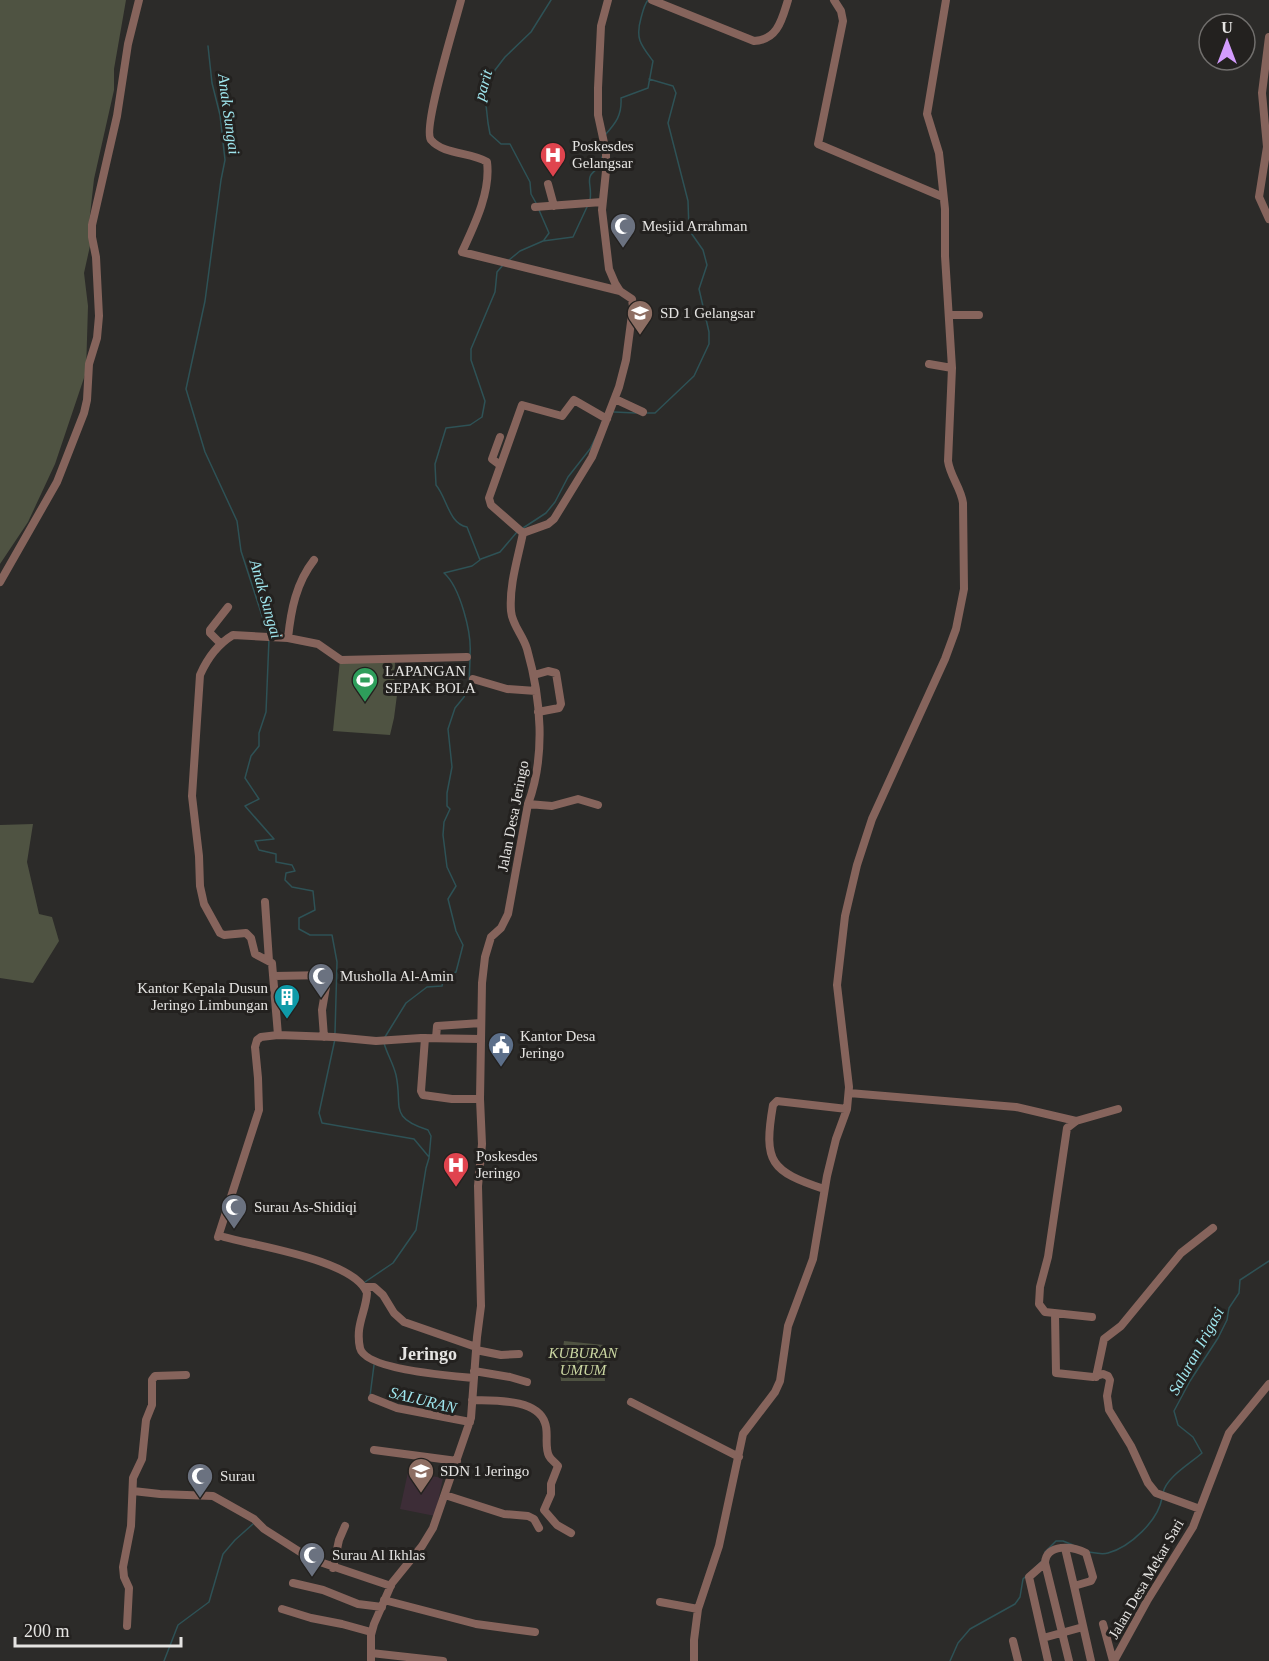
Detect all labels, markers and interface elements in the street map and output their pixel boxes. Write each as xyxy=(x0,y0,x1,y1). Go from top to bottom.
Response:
north arrow xyxy=(1197,12,1257,72)
text: U xyxy=(1221,19,1233,36)
water label: parit xyxy=(470,67,497,104)
water label: Anak Sungai xyxy=(214,72,243,156)
place label: Poskesdes Gelangsar xyxy=(572,138,634,171)
hospital icon: Poskesdes Gelangsar xyxy=(538,140,568,178)
mosque icon: Mesjid Arrahman xyxy=(608,211,638,249)
place label: Mesjid Arrahman xyxy=(642,218,748,234)
school or university icon: SD 1 Gelangsar xyxy=(625,298,655,336)
place label: SD 1 Gelangsar xyxy=(660,305,755,321)
water label: Anak Sungai xyxy=(245,557,285,641)
place label: LAPANGAN SEPAK BOLA xyxy=(385,663,476,696)
sports icon: LAPANGAN SEPAK BOLA xyxy=(350,665,380,703)
street label: Jalan Desa Jeringo xyxy=(494,759,532,873)
mosque icon: Musholla Al-Amin xyxy=(306,961,336,999)
place label: Musholla Al-Amin xyxy=(340,968,454,984)
place label: Kantor Kepala Dusun Jeringo Limbungan xyxy=(137,980,268,1013)
building icon: Kantor Kepala Dusun Jeringo Limbungan xyxy=(272,982,302,1020)
place label: Kantor Desa Jeringo xyxy=(520,1028,596,1061)
public building icon: Kantor Desa Jeringo xyxy=(486,1030,516,1068)
place label: Poskesdes Jeringo xyxy=(476,1148,538,1181)
hospital icon: Poskesdes Jeringo xyxy=(441,1150,471,1188)
mosque icon: Surau As-Shidiqi xyxy=(219,1192,249,1230)
place label: Surau As-Shidiqi xyxy=(254,1199,357,1215)
water label: Saluran Irigasi xyxy=(1165,1304,1228,1398)
district label: Jeringo xyxy=(399,1344,457,1364)
park label: KUBURAN UMUM xyxy=(547,1345,619,1378)
water label: SALURAN xyxy=(388,1383,460,1417)
school or university icon: SDN 1 Jeringo xyxy=(406,1456,436,1494)
mosque icon: Surau xyxy=(185,1461,215,1499)
place label: SDN 1 Jeringo xyxy=(440,1463,529,1479)
place label: Surau xyxy=(220,1468,255,1484)
street label: Jalan Desa Mekar Sari xyxy=(1105,1516,1187,1642)
mosque icon: Surau Al Ikhlas xyxy=(297,1540,327,1578)
place label: Surau Al Ikhlas xyxy=(332,1547,425,1563)
scale bar xyxy=(15,1610,182,1648)
text: 200 m xyxy=(24,1621,70,1641)

